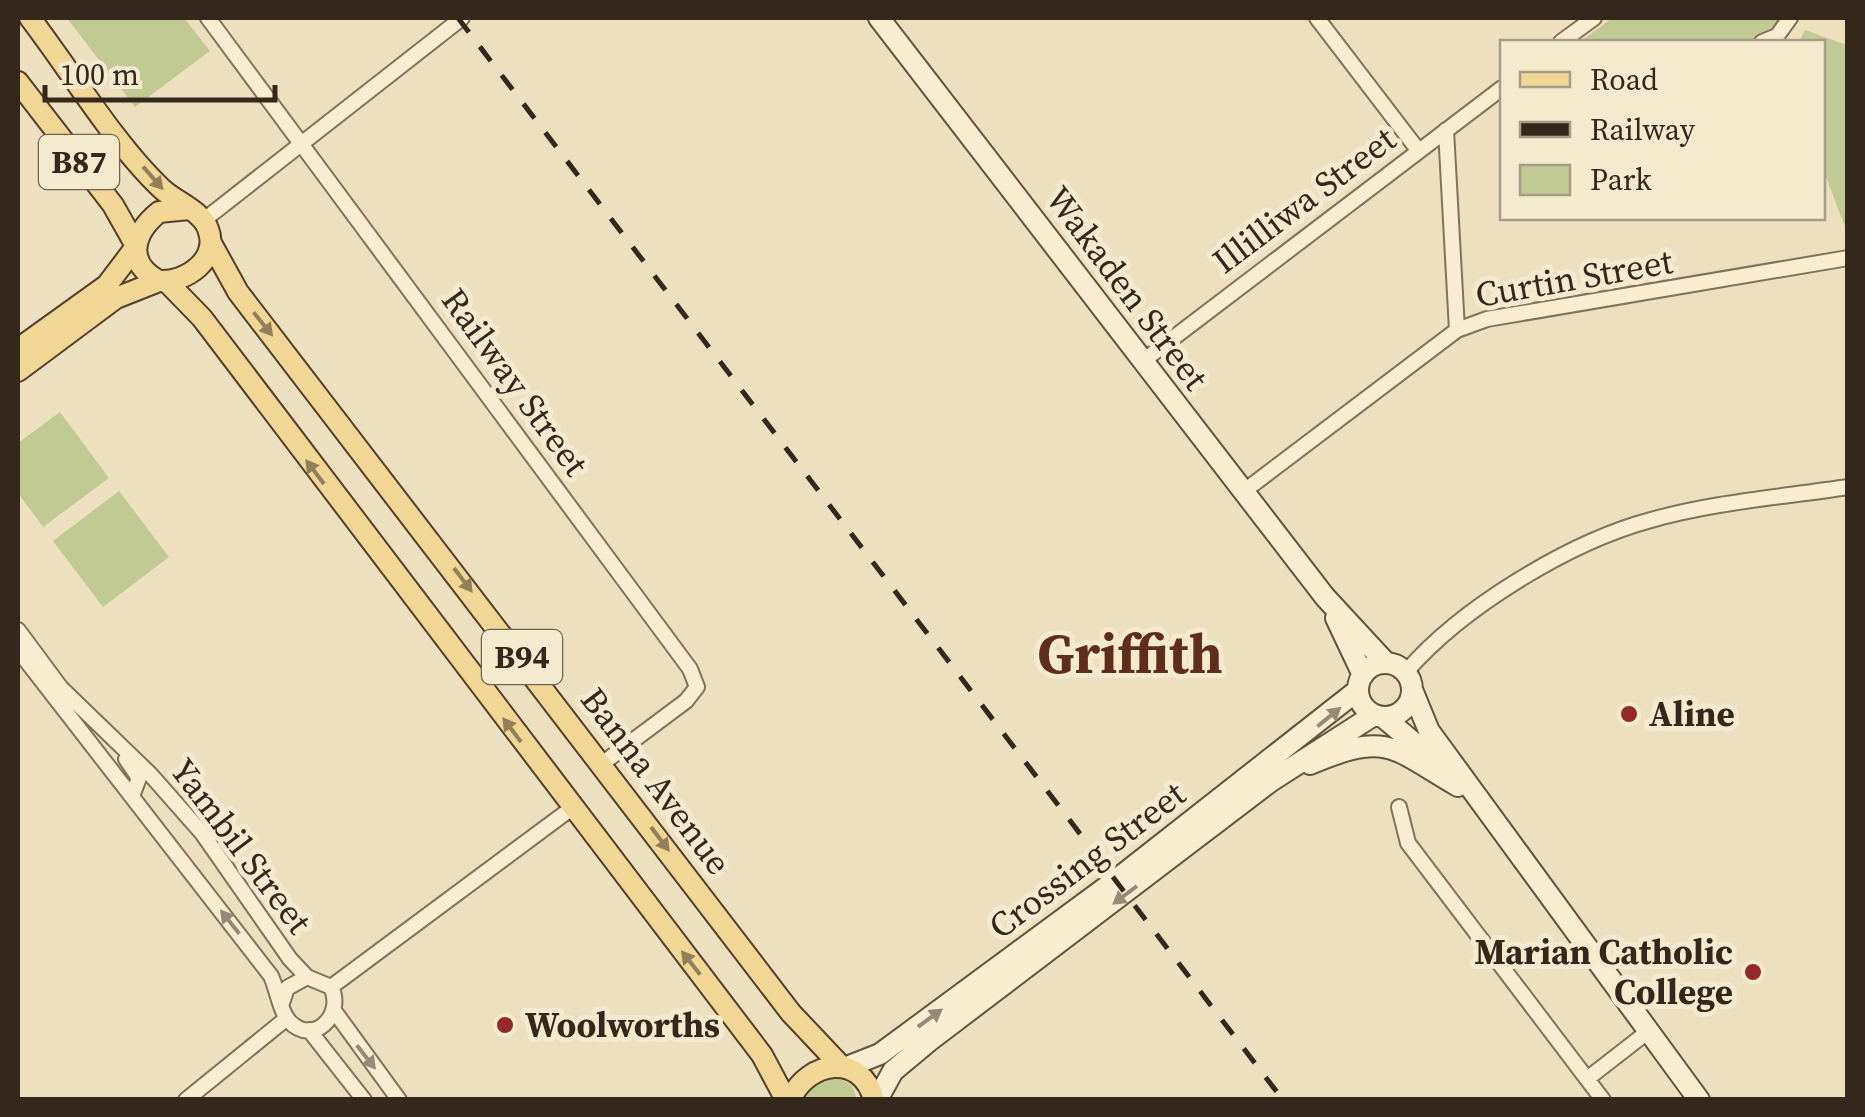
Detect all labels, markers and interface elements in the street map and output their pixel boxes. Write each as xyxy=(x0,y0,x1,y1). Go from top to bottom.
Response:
scale bar xyxy=(45,40,275,102)
legend xyxy=(1500,40,1825,220)
text: 100 m xyxy=(60,54,139,95)
text: Road xyxy=(1590,59,1658,100)
text: Railway xyxy=(1590,109,1696,150)
street label: Illilliwa Street xyxy=(1203,115,1406,285)
road number: B87 xyxy=(39,135,119,189)
text: Park xyxy=(1590,159,1652,200)
one-way arrow xyxy=(142,165,164,190)
street label: Wakaden Street xyxy=(1035,176,1220,400)
street label: Curtin Street xyxy=(1472,237,1677,319)
street label: Railway Street xyxy=(431,278,600,486)
one-way arrow xyxy=(253,311,273,337)
one-way arrow xyxy=(305,459,326,485)
one-way arrow xyxy=(452,568,473,593)
district label: Griffith xyxy=(1037,616,1223,691)
road number: B94 xyxy=(482,630,562,684)
street label: Banna Avenue xyxy=(570,678,742,884)
place label: Aline xyxy=(1649,690,1735,738)
marker: Aline xyxy=(1618,703,1640,725)
one-way arrow xyxy=(1316,707,1341,728)
one-way arrow xyxy=(503,717,523,743)
street label: Yambil Street xyxy=(159,748,323,944)
street label: Crossing Street xyxy=(979,770,1196,950)
one-way arrow xyxy=(649,826,670,852)
one-way arrow xyxy=(1112,885,1138,905)
one-way arrow xyxy=(220,909,240,935)
place label: Marian Catholic College xyxy=(1474,928,1733,1016)
one-way arrow xyxy=(681,950,702,976)
marker: Marian Catholic College xyxy=(1742,961,1764,983)
place label: Woolworths xyxy=(525,1001,720,1049)
one-way arrow xyxy=(916,1008,943,1028)
marker: Woolworths xyxy=(494,1014,516,1036)
one-way arrow xyxy=(355,1043,376,1069)

